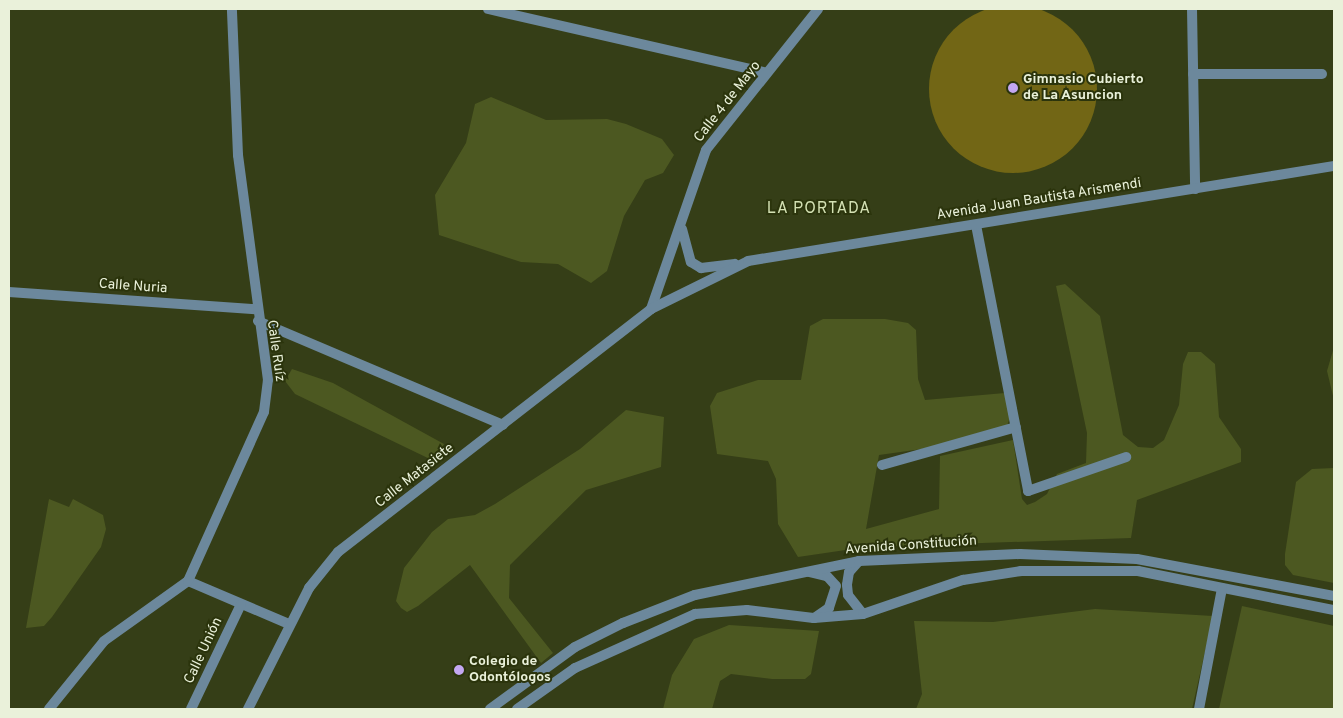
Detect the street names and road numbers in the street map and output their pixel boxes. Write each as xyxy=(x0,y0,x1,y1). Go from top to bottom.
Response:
street label: Calle 4 de Mayo xyxy=(691,58,765,146)
street label: Avenida Juan Bautista Arismendi xyxy=(935,175,1143,225)
street label: Calle Nuria xyxy=(98,276,168,298)
street label: Calle Ruíz xyxy=(262,319,288,383)
street label: Calle Matasiete xyxy=(372,440,458,512)
street label: Avenida Constitución xyxy=(844,533,978,559)
street label: Calle Unión xyxy=(181,615,227,687)

